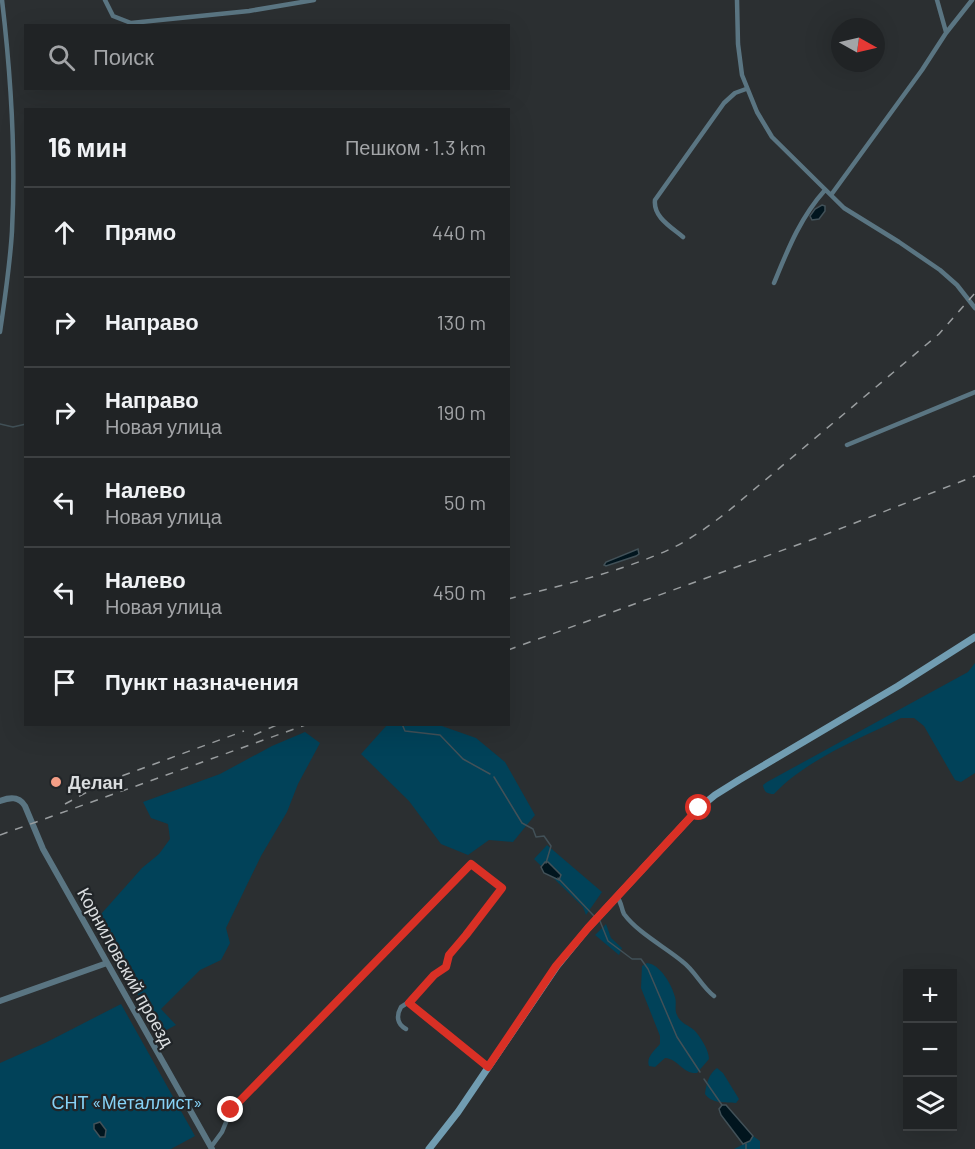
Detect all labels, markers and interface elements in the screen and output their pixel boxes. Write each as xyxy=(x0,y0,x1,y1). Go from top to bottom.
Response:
north arrow xyxy=(831,18,885,72)
search box xyxy=(24,24,510,90)
icon: search xyxy=(45,41,78,74)
text: Поиск xyxy=(93,43,154,69)
text: 16 мин xyxy=(48,131,127,162)
text: Пешком · 1.3 km xyxy=(345,135,486,159)
icon: ahead xyxy=(48,216,81,249)
text: Прямо xyxy=(105,218,176,244)
text: 440 m xyxy=(432,220,486,244)
icon: right xyxy=(48,306,81,339)
text: Направо xyxy=(105,308,199,334)
text: 130 m xyxy=(437,310,486,334)
text: Направо xyxy=(105,386,199,412)
icon: right xyxy=(48,396,81,429)
text: 190 m xyxy=(437,400,486,424)
text: Новая улица xyxy=(105,414,222,438)
text: Налево xyxy=(105,476,186,502)
icon: left xyxy=(48,486,81,519)
text: 50 m xyxy=(444,490,486,514)
text: Новая улица xyxy=(105,504,222,528)
text: Налево xyxy=(105,566,186,592)
icon: left xyxy=(48,576,81,609)
text: 450 m xyxy=(433,580,486,604)
text: Новая улица xyxy=(105,594,222,618)
icon: arrive xyxy=(48,666,81,699)
text: Пункт назначения xyxy=(105,668,299,694)
place label: Делан xyxy=(68,771,123,793)
marker: Делан xyxy=(49,775,63,789)
route start xyxy=(685,794,711,820)
street label: Корниловский проезд xyxy=(73,883,179,1051)
map controls xyxy=(903,969,957,1131)
button: + xyxy=(903,969,957,1023)
button: − xyxy=(903,1023,957,1077)
button: layers xyxy=(903,1077,957,1131)
park label: СНТ «Металлист» xyxy=(52,1091,203,1113)
route end xyxy=(217,1096,243,1122)

